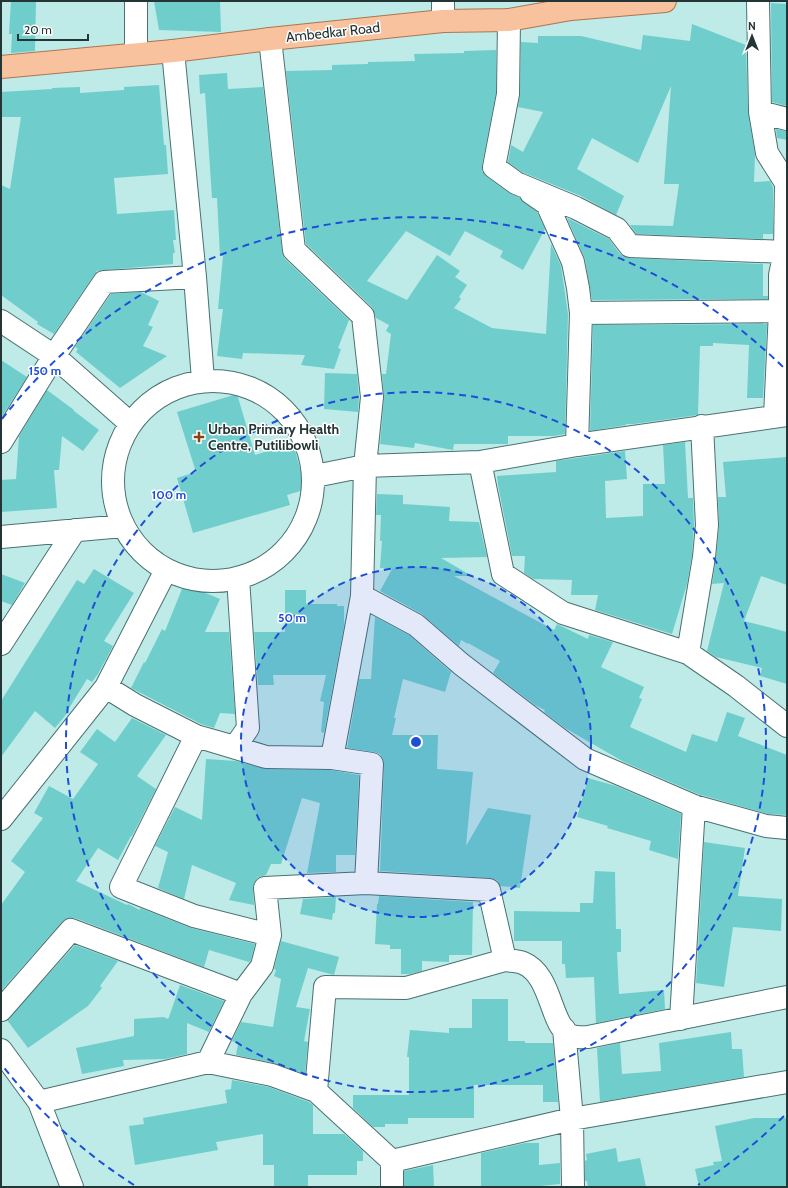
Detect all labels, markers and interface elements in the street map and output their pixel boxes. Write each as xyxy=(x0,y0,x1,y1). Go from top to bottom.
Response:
scale bar xyxy=(18,16,88,42)
north arrow xyxy=(732,16,772,56)
street label: Ambedkar Road xyxy=(285,18,381,46)
text: N xyxy=(748,19,756,33)
text: 20 m xyxy=(24,22,52,37)
text: 150 m xyxy=(29,363,61,378)
place label: Urban Primary Health Centre, Putilibowli xyxy=(208,420,339,454)
marker: Urban Primary Health Centre, Putilibowli xyxy=(193,431,205,443)
text: 100 m xyxy=(152,487,186,502)
text: 50 m xyxy=(278,610,306,625)
centre of rings xyxy=(409,735,423,749)

